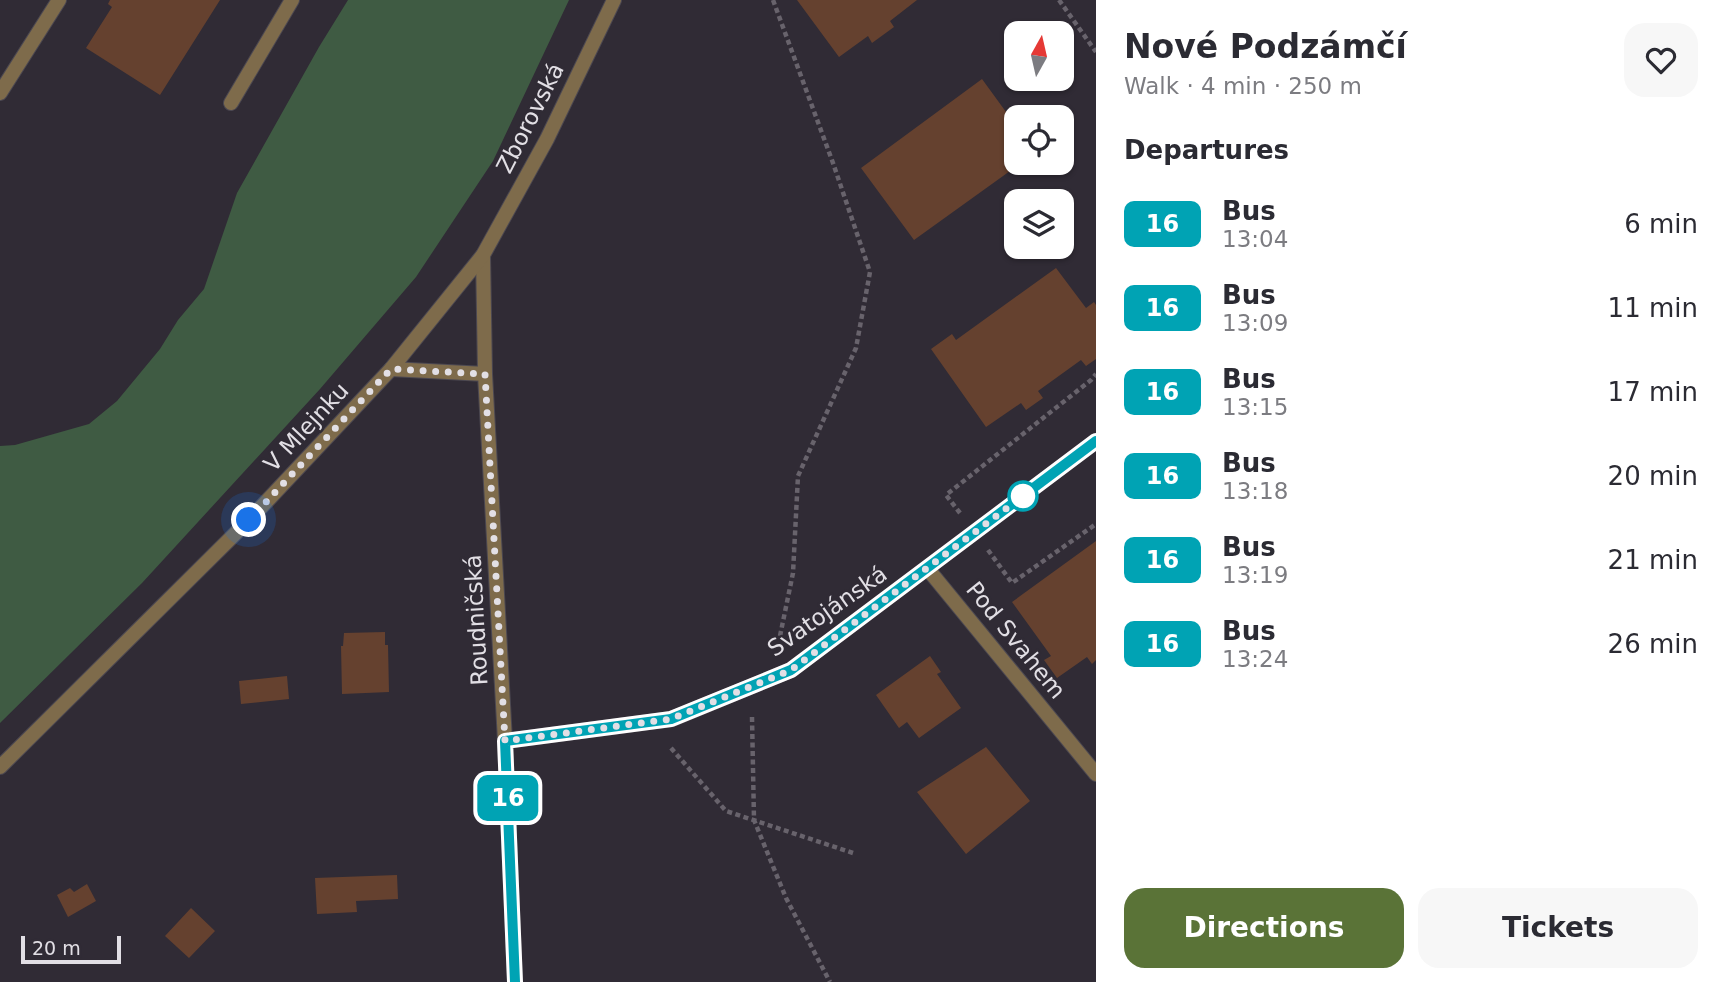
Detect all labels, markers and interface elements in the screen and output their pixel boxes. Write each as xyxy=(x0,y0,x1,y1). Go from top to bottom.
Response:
north arrow xyxy=(1004,21,1074,91)
map controls xyxy=(1004,21,1074,259)
button: heart xyxy=(1624,23,1698,97)
text: Nové Podzámčí xyxy=(1124,27,1407,66)
street label: Zborovská xyxy=(491,59,569,177)
text: Walk · 4 min · 250 m xyxy=(1124,73,1362,99)
button: locate xyxy=(1004,105,1074,175)
text: Departures xyxy=(1124,135,1289,165)
button: layers xyxy=(1004,189,1074,259)
text: Bus xyxy=(1222,196,1276,226)
text: 6 min xyxy=(1624,209,1698,239)
text: 16 xyxy=(1146,210,1179,238)
text: 13:04 xyxy=(1222,226,1288,252)
text: Bus xyxy=(1222,280,1276,310)
text: 11 min xyxy=(1608,293,1698,323)
text: 16 xyxy=(1146,294,1179,322)
text: 13:09 xyxy=(1222,310,1288,336)
text: Bus xyxy=(1222,364,1276,394)
street label: V Mlejnku xyxy=(258,377,354,477)
text: 17 min xyxy=(1608,377,1698,407)
text: 16 xyxy=(1146,378,1179,406)
text: 13:15 xyxy=(1222,394,1288,420)
text: Bus xyxy=(1222,448,1276,478)
text: 20 min xyxy=(1608,461,1698,491)
text: 16 xyxy=(1146,462,1179,490)
text: 13:18 xyxy=(1222,478,1288,504)
unlabelled marker xyxy=(1008,481,1038,511)
your location xyxy=(231,502,266,537)
text: Bus xyxy=(1222,532,1276,562)
text: 21 min xyxy=(1608,545,1698,575)
text: 16 xyxy=(1146,546,1179,574)
street label: Roudničská xyxy=(460,554,492,686)
street label: Svatojánská xyxy=(762,560,892,662)
text: 13:19 xyxy=(1222,562,1288,588)
street label: Pod Svahem xyxy=(961,576,1071,704)
text: Bus xyxy=(1222,616,1276,646)
text: 26 min xyxy=(1608,629,1698,659)
text: 16 xyxy=(1146,630,1179,658)
text: 13:24 xyxy=(1222,646,1288,672)
line badge: 16 xyxy=(476,775,540,821)
text: 16 xyxy=(491,784,525,812)
button: Directions xyxy=(1124,888,1404,968)
button: Tickets xyxy=(1418,888,1698,968)
scale bar xyxy=(21,933,121,965)
text: 20 m xyxy=(32,937,81,959)

